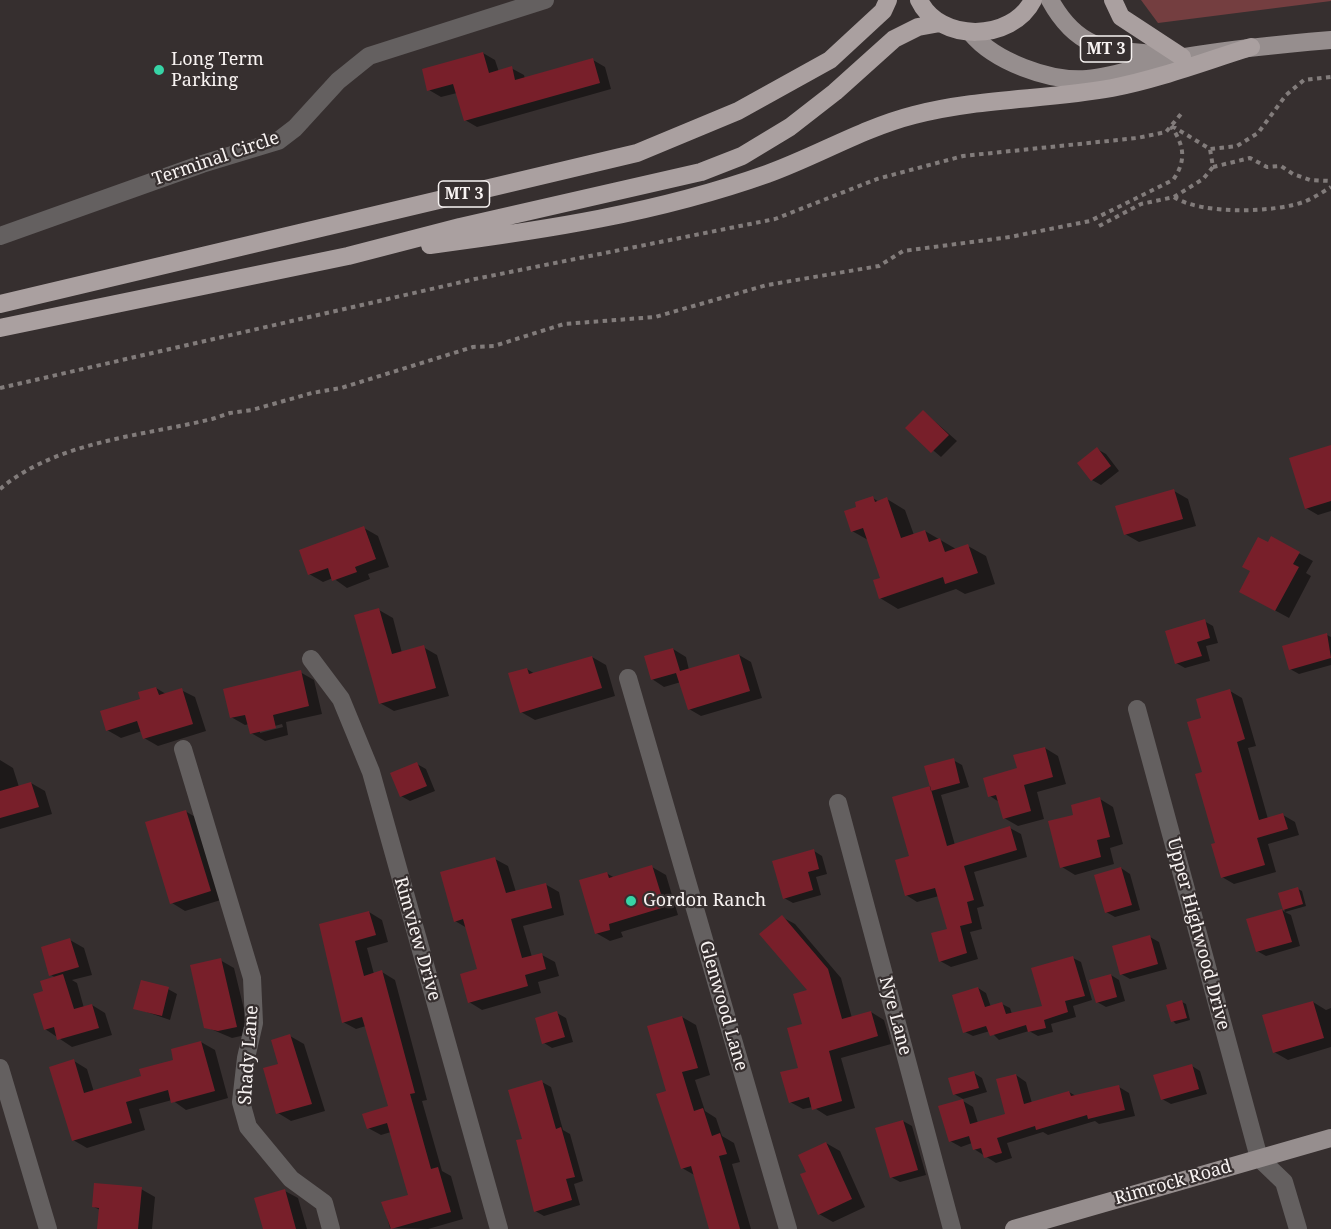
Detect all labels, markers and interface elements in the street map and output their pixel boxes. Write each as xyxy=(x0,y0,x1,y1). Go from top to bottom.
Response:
road number: MT 3 xyxy=(1080,36,1132,62)
place label: Long Term Parking xyxy=(171,49,264,92)
marker: Long Term Parking xyxy=(152,63,166,77)
street label: Terminal Circle xyxy=(150,127,282,191)
road number: MT 3 xyxy=(438,181,490,207)
street label: Upper Highwood Drive xyxy=(1162,835,1234,1033)
street label: Rimview Drive xyxy=(389,875,445,1003)
place label: Gordon Ranch xyxy=(643,890,766,912)
marker: Gordon Ranch xyxy=(624,894,638,908)
street label: Glenwood Lane xyxy=(694,938,752,1074)
street label: Nye Lane xyxy=(874,974,916,1058)
street label: Shady Lane xyxy=(235,1004,263,1106)
street label: Rimrock Road xyxy=(1112,1156,1234,1210)

